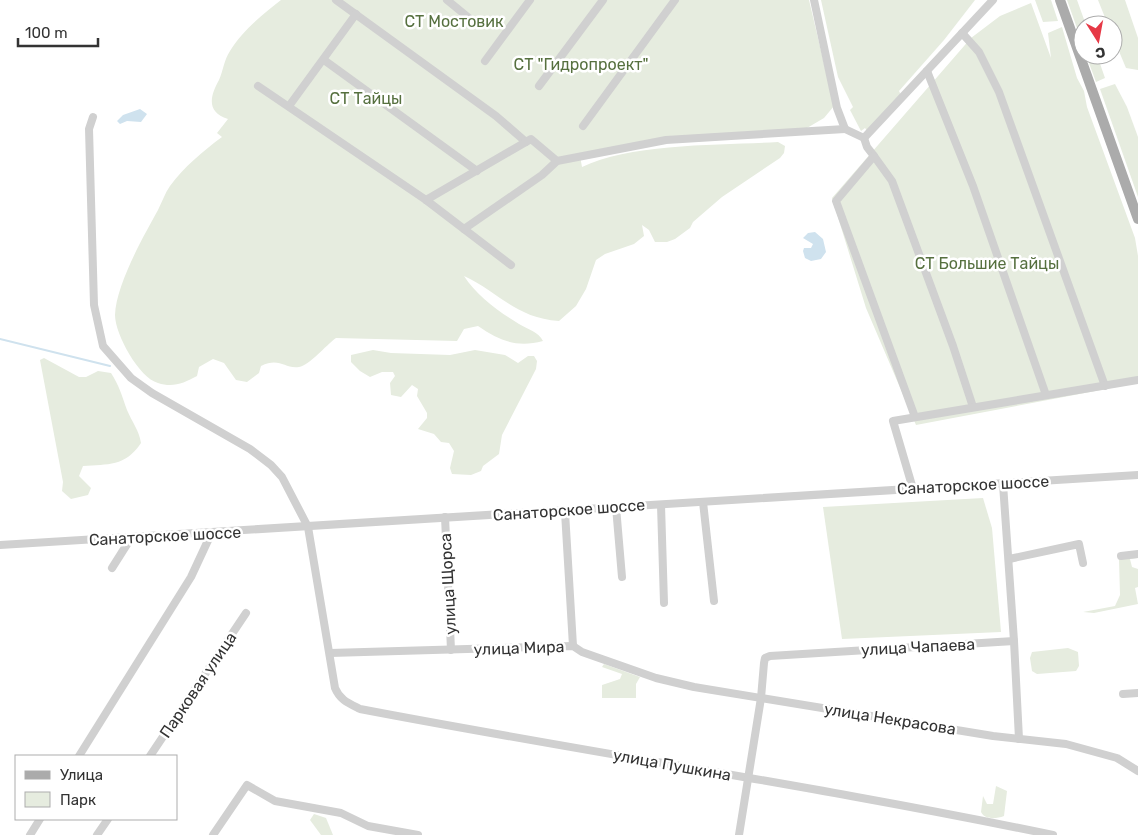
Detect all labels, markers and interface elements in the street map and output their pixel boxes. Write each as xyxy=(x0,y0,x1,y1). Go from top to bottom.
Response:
park label: СТ Мостовик xyxy=(404,12,504,31)
scale bar xyxy=(18,15,98,47)
north arrow xyxy=(1073,15,1123,65)
text: 100 m xyxy=(25,24,67,42)
text: С xyxy=(1094,43,1107,62)
park label: СТ "Гидропроект" xyxy=(514,55,648,74)
park label: СТ Тайцы xyxy=(330,89,402,108)
park label: СТ Большие Тайцы xyxy=(915,254,1059,273)
street label: Санаторское шоссе xyxy=(896,472,1050,498)
street label: Санаторское шоссе xyxy=(492,495,646,525)
street label: Санаторское шоссе xyxy=(88,523,242,549)
street label: улица Щорса xyxy=(436,533,460,635)
street label: Парковая улица xyxy=(156,628,240,742)
street label: улица Чапаева xyxy=(860,635,976,659)
street label: улица Мира xyxy=(473,637,565,659)
street label: улица Некрасова xyxy=(823,699,957,739)
street label: улица Пушкина xyxy=(611,745,733,785)
legend xyxy=(15,755,178,820)
text: Улица xyxy=(60,766,103,784)
text: Парк xyxy=(60,791,96,809)

